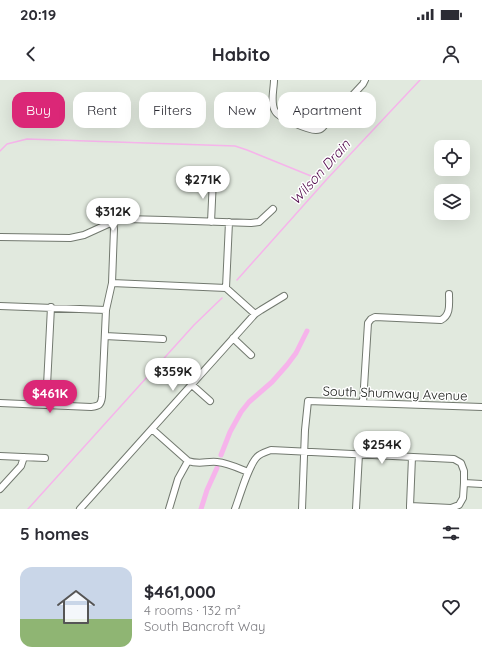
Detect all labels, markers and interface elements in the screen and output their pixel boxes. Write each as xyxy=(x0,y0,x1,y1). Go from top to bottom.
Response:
text: 20:19 xyxy=(20,5,56,24)
icon: back xyxy=(20,43,42,65)
text: Habito xyxy=(212,43,270,66)
icon: person xyxy=(440,43,462,65)
chip: Buy xyxy=(12,92,65,128)
chip: Rent xyxy=(73,92,131,128)
chip: Filters xyxy=(139,92,206,128)
chip: New xyxy=(214,92,270,128)
chip: Apartment xyxy=(278,92,376,128)
water label: Wilson Drain xyxy=(286,135,355,208)
map controls xyxy=(434,140,470,220)
button: locate xyxy=(434,140,470,176)
pin: $271K xyxy=(175,166,231,200)
text: $271K xyxy=(185,171,221,187)
button: layers xyxy=(434,184,470,220)
pin: $312K xyxy=(85,198,141,232)
text: $312K xyxy=(95,203,131,219)
pin: $359K xyxy=(145,358,201,392)
text: $359K xyxy=(154,363,192,379)
pin: $461K xyxy=(22,380,78,414)
street label: South Shumway Avenue xyxy=(322,382,468,404)
text: $461K xyxy=(32,385,68,401)
pin: $254K xyxy=(354,431,410,465)
text: $254K xyxy=(363,436,401,452)
icon: filters xyxy=(440,522,462,544)
text: 5 homes xyxy=(20,523,89,544)
text: $461,000 xyxy=(144,581,216,602)
icon: home xyxy=(52,583,100,631)
icon: heart xyxy=(440,596,462,618)
text: 4 rooms · 132 m² xyxy=(144,602,241,618)
text: South Bancroft Way xyxy=(144,618,265,634)

